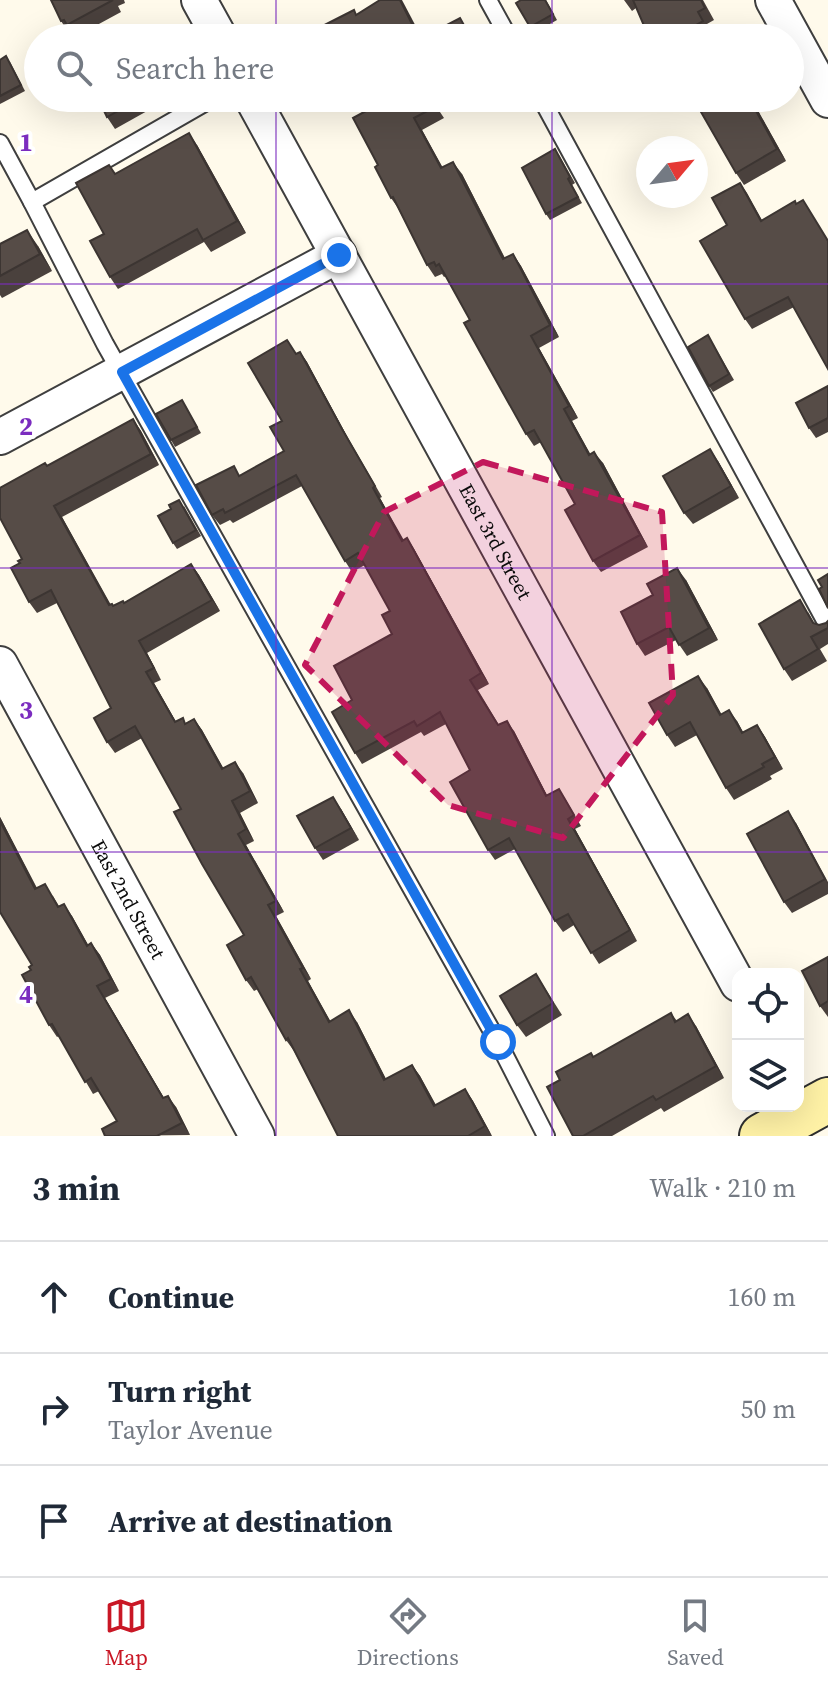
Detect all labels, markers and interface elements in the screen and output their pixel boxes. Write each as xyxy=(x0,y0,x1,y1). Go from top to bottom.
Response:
search box xyxy=(24,24,804,112)
icon: search xyxy=(52,46,96,90)
text: Search here xyxy=(116,48,274,89)
text: 1 xyxy=(19,124,33,160)
north arrow xyxy=(636,136,708,208)
route end xyxy=(321,237,357,273)
text: 2 xyxy=(19,408,33,444)
street label: East 3rd Street xyxy=(452,479,539,605)
text: 3 xyxy=(19,692,33,728)
street label: East 2nd Street xyxy=(84,835,172,964)
map controls xyxy=(732,968,804,1112)
button: locate xyxy=(732,968,804,1040)
text: 4 xyxy=(19,976,33,1012)
route start xyxy=(480,1024,516,1060)
button: layers xyxy=(732,1040,804,1112)
text: 3 min xyxy=(32,1165,120,1211)
text: Walk · 210 m xyxy=(649,1170,796,1206)
icon: ahead xyxy=(32,1275,76,1319)
text: Continue xyxy=(108,1277,234,1318)
text: 160 m xyxy=(728,1279,796,1315)
text: Turn right xyxy=(108,1371,251,1412)
icon: right xyxy=(32,1387,76,1431)
text: 50 m xyxy=(741,1391,796,1427)
text: Taylor Avenue xyxy=(108,1412,273,1448)
icon: arrive xyxy=(32,1499,76,1543)
text: Arrive at destination xyxy=(108,1501,393,1542)
tab: Map xyxy=(104,1594,148,1672)
tab: Directions xyxy=(357,1594,459,1672)
tab: Saved xyxy=(667,1594,724,1672)

